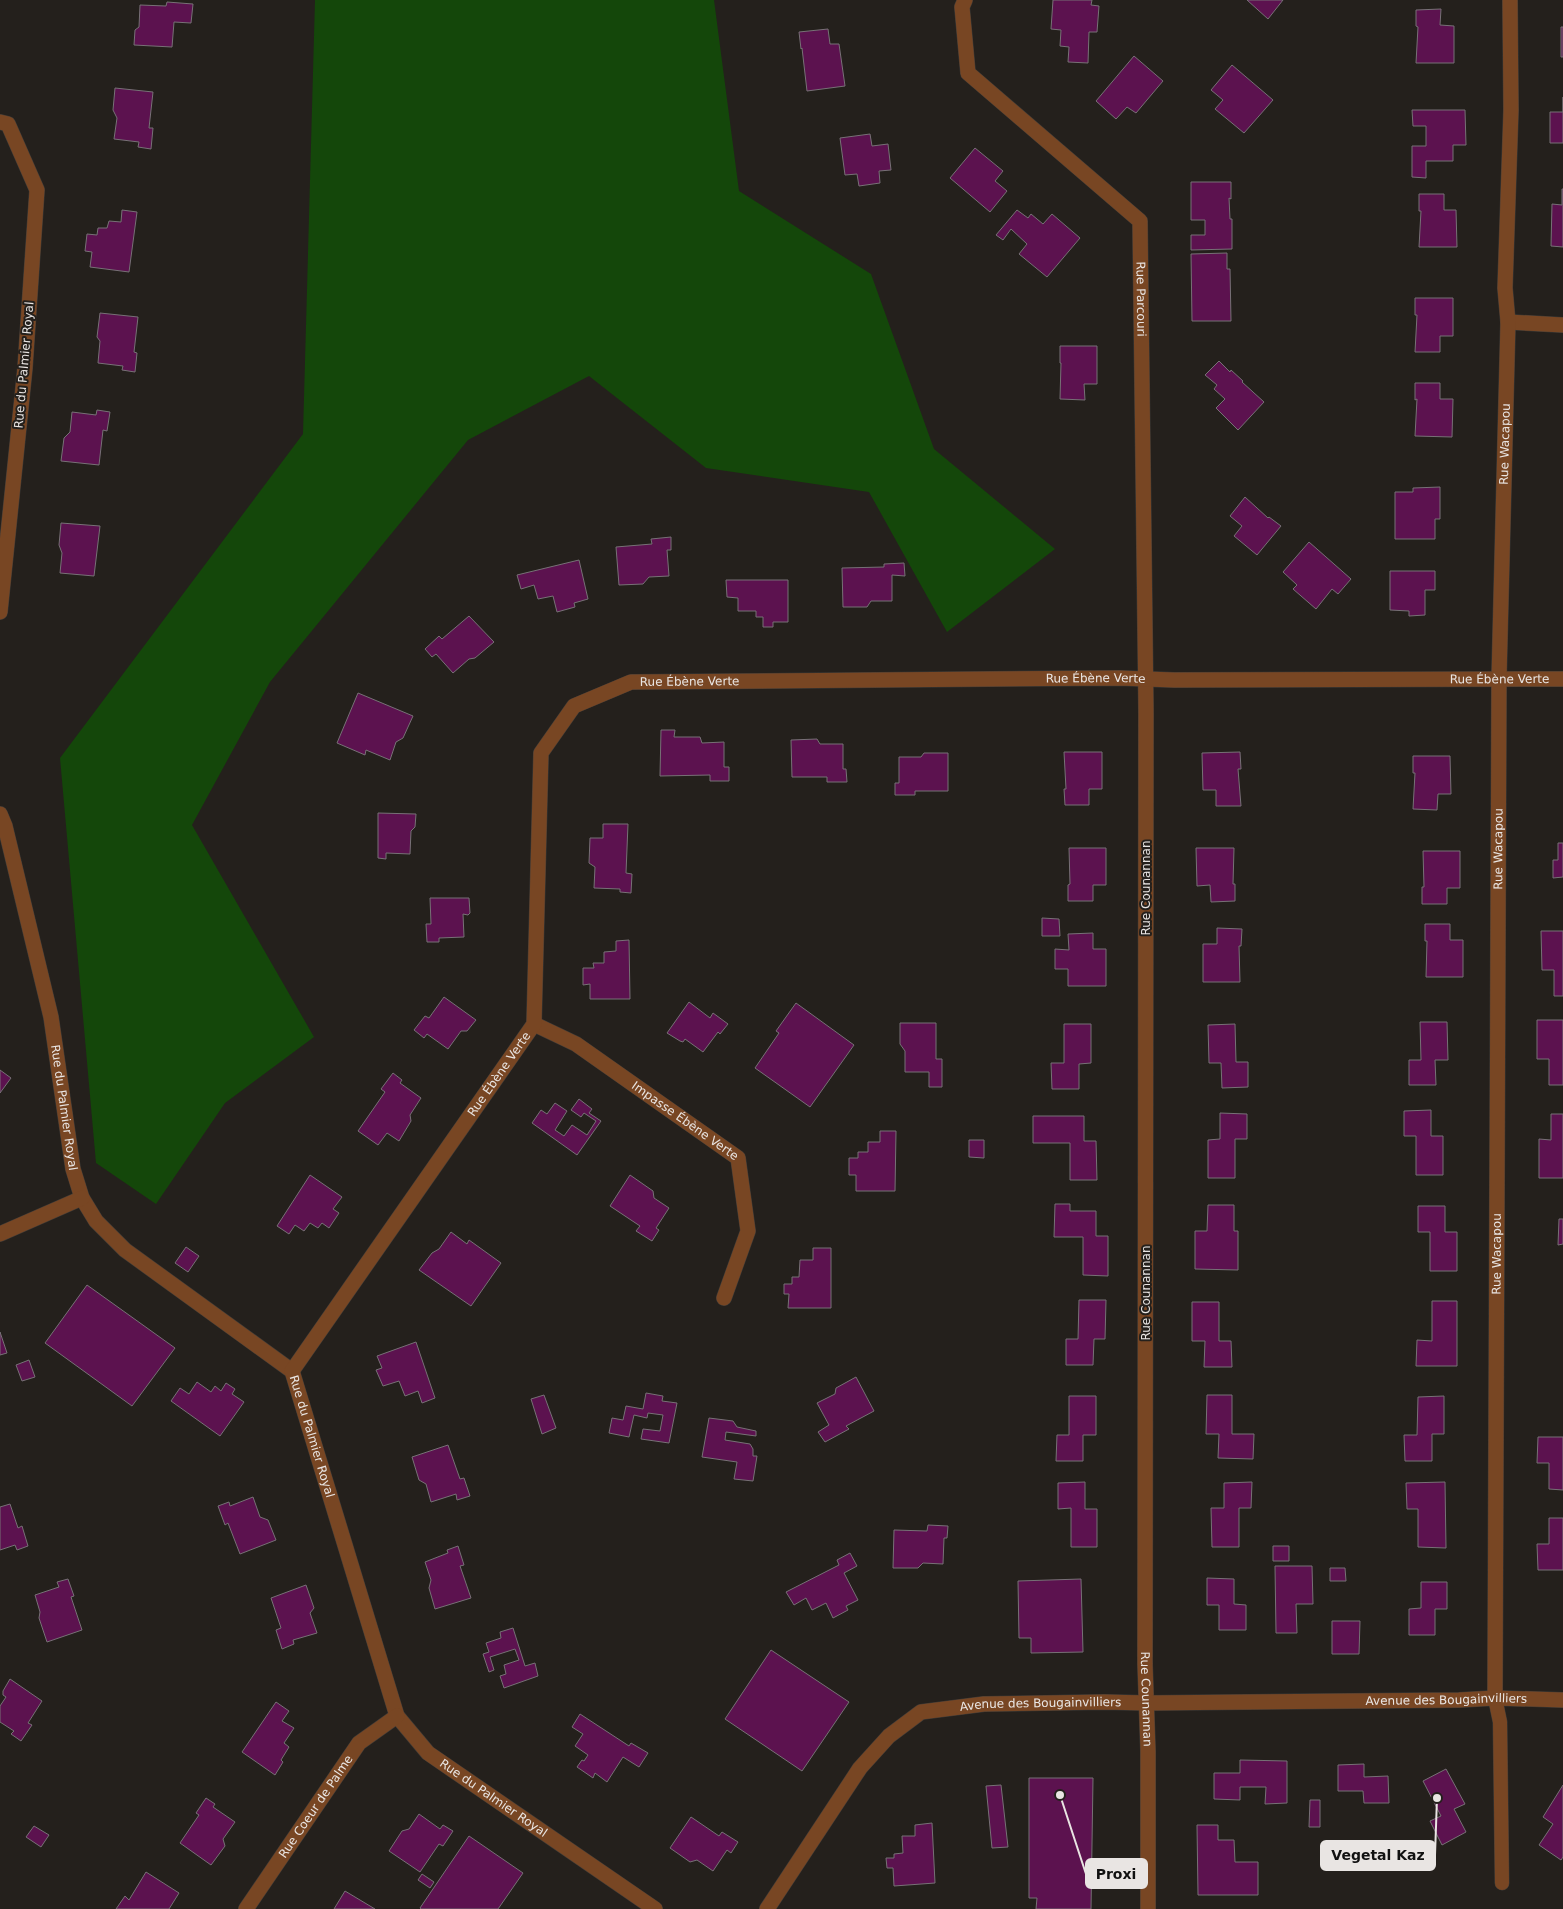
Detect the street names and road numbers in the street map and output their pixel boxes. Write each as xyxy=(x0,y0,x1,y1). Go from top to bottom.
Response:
street label: Rue Parcouri xyxy=(1133,262,1148,337)
street label: Rue du Palmier Royal xyxy=(11,301,37,429)
street label: Rue Wacapou xyxy=(1497,403,1513,485)
street label: Rue Ébène Verte xyxy=(1046,670,1146,686)
street label: Rue Ébène Verte xyxy=(1450,671,1549,686)
street label: Rue Ébène Verte xyxy=(640,674,740,689)
street label: Rue Wacapou xyxy=(1491,808,1505,890)
street label: Rue Counannan xyxy=(1139,840,1153,936)
street label: Rue Ébène Verte xyxy=(465,1029,533,1119)
street label: Rue du Palmier Royal xyxy=(48,1044,80,1172)
street label: Impasse Ébène Verte xyxy=(629,1079,741,1163)
street label: Rue Wacapou xyxy=(1490,1213,1504,1295)
street label: Rue Counannan xyxy=(1139,1245,1153,1341)
street label: Rue du Palmier Royal xyxy=(287,1374,337,1499)
street label: Rue Counannan xyxy=(1138,1652,1155,1747)
street label: Avenue des Bougainvilliers xyxy=(1365,1691,1527,1708)
street label: Avenue des Bougainvilliers xyxy=(959,1695,1121,1714)
street label: Rue Coeur de Palme xyxy=(276,1752,356,1861)
street label: Rue du Palmier Royal xyxy=(437,1756,550,1840)

